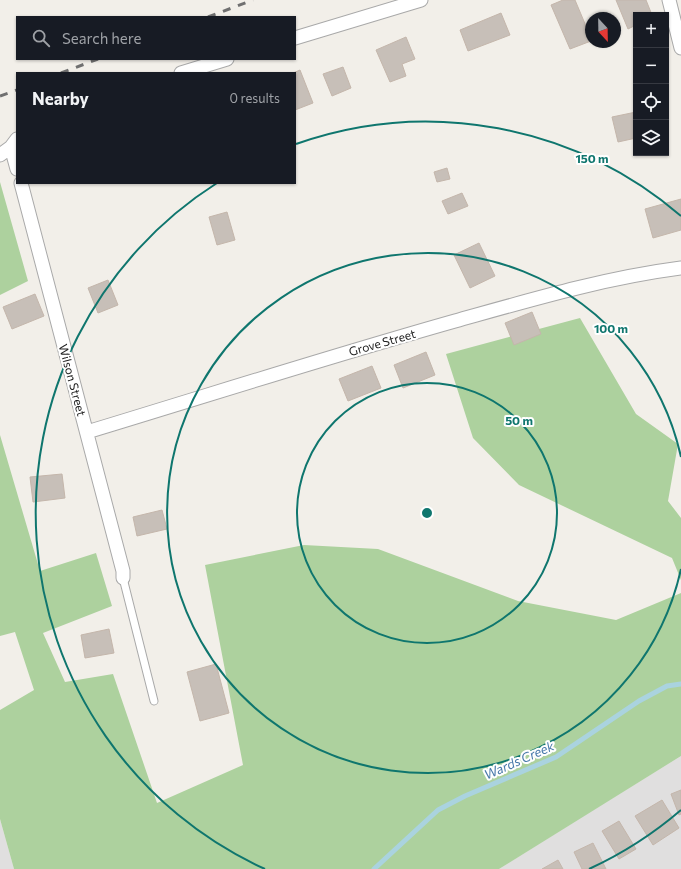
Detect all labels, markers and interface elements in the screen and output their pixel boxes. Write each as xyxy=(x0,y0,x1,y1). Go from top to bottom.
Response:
north arrow xyxy=(585,12,621,48)
map controls xyxy=(633,12,669,156)
button: + xyxy=(633,12,669,48)
search box xyxy=(16,16,296,60)
icon: search xyxy=(30,27,52,49)
text: Search here xyxy=(62,29,141,47)
button: − xyxy=(633,48,669,84)
button: locate xyxy=(633,84,669,120)
text: Nearby xyxy=(32,88,89,109)
text: 0 results xyxy=(229,90,280,106)
button: layers xyxy=(633,120,669,156)
text: 150 m xyxy=(575,151,609,165)
text: 100 m xyxy=(594,321,628,335)
street label: Grove Street xyxy=(347,326,417,358)
street label: Wilson Street xyxy=(57,342,89,418)
text: 50 m xyxy=(505,413,533,427)
centre of rings xyxy=(420,506,434,520)
water label: Wards Creek xyxy=(482,737,557,783)

